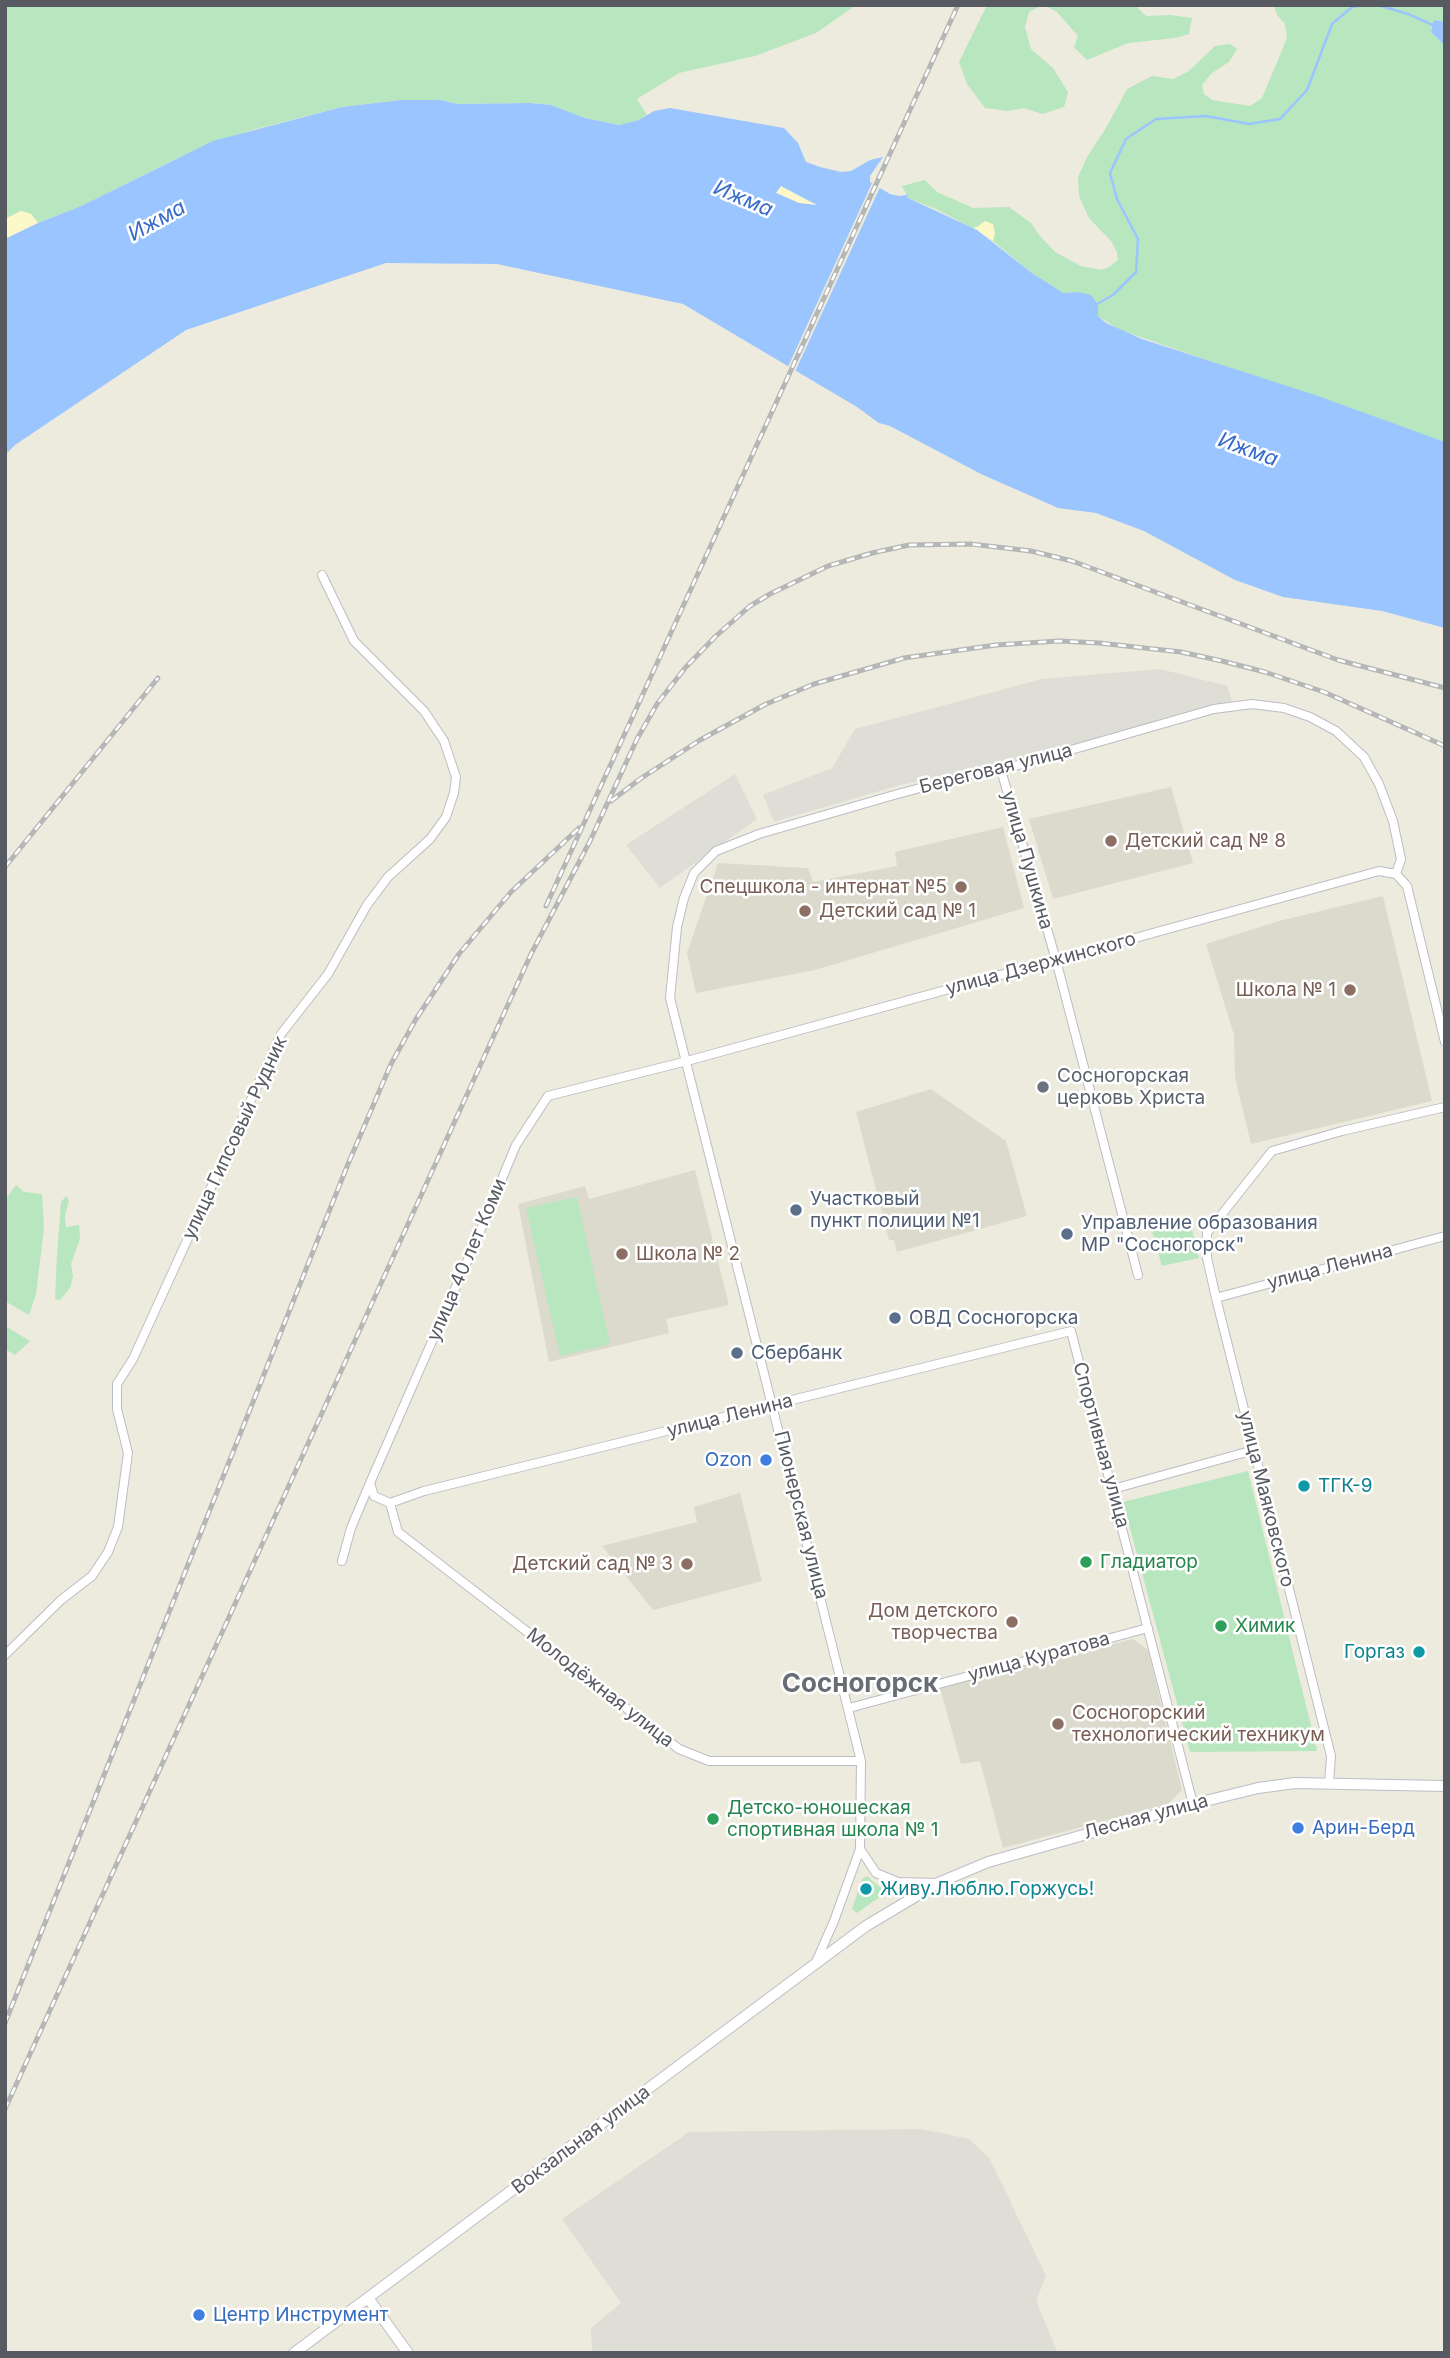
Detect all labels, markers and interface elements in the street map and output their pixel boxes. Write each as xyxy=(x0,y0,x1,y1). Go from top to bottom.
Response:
water label: Ижма xyxy=(710,175,776,223)
water label: Ижма xyxy=(124,195,190,247)
water label: Ижма xyxy=(1215,428,1281,472)
street label: Береговая улица xyxy=(917,739,1075,799)
street label: улица Пушкина xyxy=(996,788,1058,932)
place label: Детский сад № 8 xyxy=(1125,830,1286,852)
marker: Детский сад № 8 xyxy=(1103,833,1119,849)
place label: Спецшкола - интернат №5 xyxy=(699,876,947,898)
marker: Спецшкола - интернат №5 xyxy=(953,879,969,895)
place label: Детский сад № 1 xyxy=(819,900,976,922)
marker: Детский сад № 1 xyxy=(797,903,813,919)
street label: улица Дзержинского xyxy=(943,928,1139,1000)
place label: Школа № 1 xyxy=(1236,979,1336,1001)
marker: Школа № 1 xyxy=(1342,982,1358,998)
street label: улица Гипсовый Рудник xyxy=(178,1033,292,1243)
place label: Сосногорская церковь Христа xyxy=(1057,1065,1205,1109)
marker: Сосногорская церковь Христа xyxy=(1035,1079,1051,1095)
street label: улица 40 лет Коми xyxy=(422,1175,512,1345)
place label: Участковый пункт полиции №1 xyxy=(810,1188,980,1232)
marker: Участковый пункт полиции №1 xyxy=(788,1202,804,1218)
place label: Управление образования МР "Сосногорск" xyxy=(1081,1212,1318,1256)
marker: Управление образования МР "Сосногорск" xyxy=(1059,1226,1075,1242)
street label: улица Ленина xyxy=(1265,1239,1395,1295)
place label: Школа № 2 xyxy=(636,1243,740,1265)
marker: Школа № 2 xyxy=(614,1246,630,1262)
place label: ОВД Сосногорска xyxy=(909,1307,1078,1329)
marker: ОВД Сосногорска xyxy=(887,1310,903,1326)
place label: Сбербанк xyxy=(751,1342,842,1364)
marker: Сбербанк xyxy=(729,1345,745,1361)
street label: Спортивная улица xyxy=(1068,1359,1134,1531)
street label: улица Ленина xyxy=(665,1389,795,1443)
street label: улица Маяковского xyxy=(1233,1408,1299,1590)
street label: Пионерская улица xyxy=(769,1429,833,1601)
place label: Ozon xyxy=(705,1449,752,1471)
marker: Ozon xyxy=(758,1452,774,1468)
place label: ТГК-9 xyxy=(1318,1475,1372,1497)
marker: ТГК-9 xyxy=(1296,1478,1312,1494)
place label: Гладиатор xyxy=(1100,1551,1198,1573)
place label: Детский сад № 3 xyxy=(512,1553,673,1575)
marker: Гладиатор xyxy=(1078,1554,1094,1570)
marker: Детский сад № 3 xyxy=(679,1556,695,1572)
place label: Дом детского творчества xyxy=(868,1600,998,1644)
marker: Дом детского творчества xyxy=(1004,1614,1020,1630)
place label: Химик xyxy=(1235,1615,1295,1637)
marker: Химик xyxy=(1213,1618,1229,1634)
street label: Молодёжная улица xyxy=(522,1623,678,1753)
street label: улица Куратова xyxy=(966,1627,1112,1687)
place label: Горгаз xyxy=(1344,1641,1405,1663)
marker: Горгаз xyxy=(1411,1644,1427,1660)
district label: Сосногорск xyxy=(782,1668,938,1700)
place label: Сосногорский технологический техникум xyxy=(1072,1702,1325,1746)
marker: Сосногорский технологический техникум xyxy=(1050,1716,1066,1732)
street label: Лесная улица xyxy=(1081,1789,1211,1845)
place label: Детско-юношеская спортивная школа № 1 xyxy=(727,1797,939,1841)
marker: Детско-юношеская спортивная школа № 1 xyxy=(705,1811,721,1827)
place label: Арин-Берд xyxy=(1312,1817,1415,1839)
marker: Арин-Берд xyxy=(1290,1820,1306,1836)
place label: Живу.Люблю.Горжусь! xyxy=(880,1878,1094,1900)
marker: Живу.Люблю.Горжусь! xyxy=(858,1881,874,1897)
street label: Вокзальная улица xyxy=(507,2081,655,2199)
place label: Центр Инструмент xyxy=(213,2304,388,2326)
marker: Центр Инструмент xyxy=(191,2307,207,2323)

